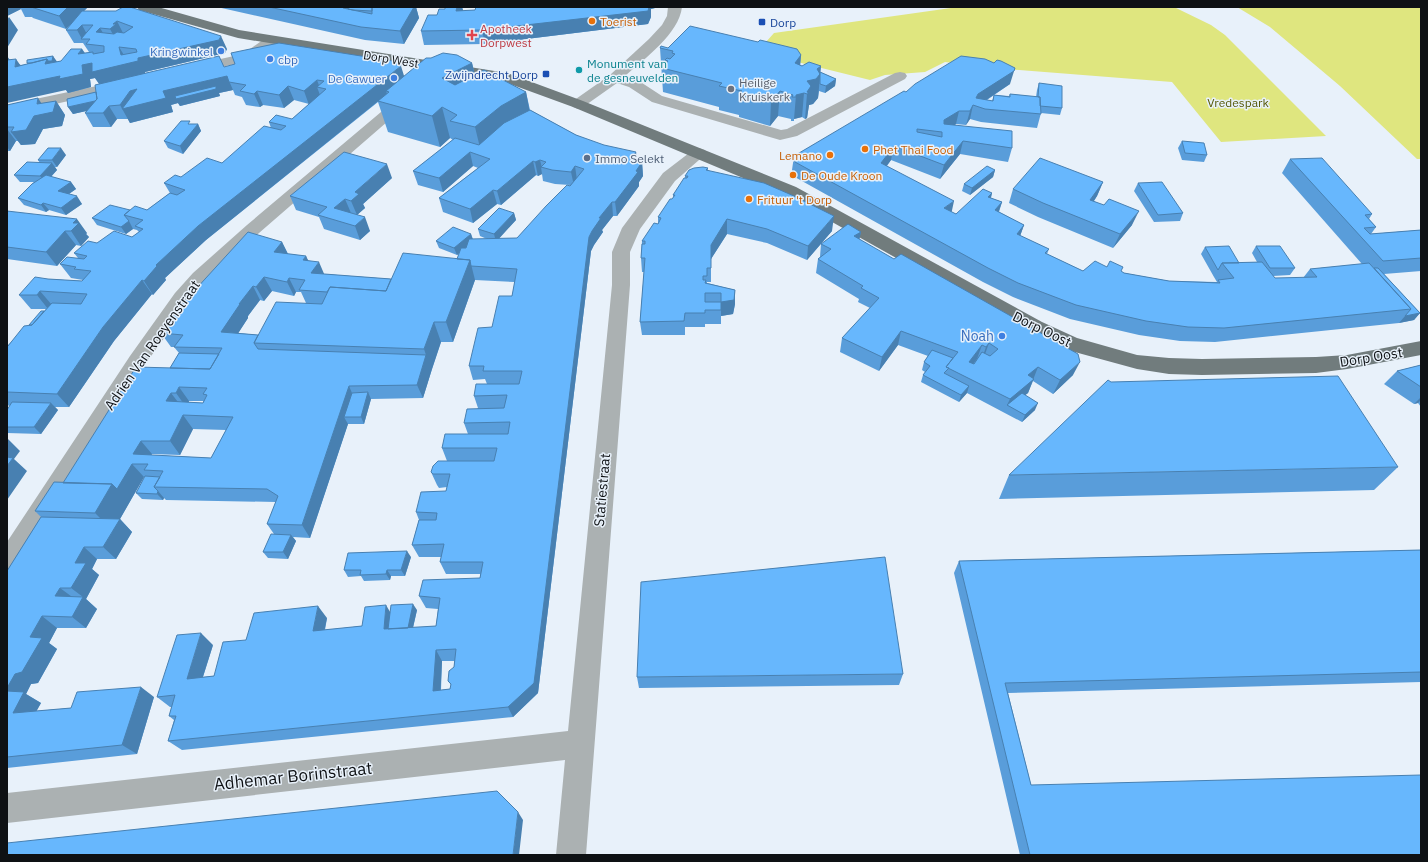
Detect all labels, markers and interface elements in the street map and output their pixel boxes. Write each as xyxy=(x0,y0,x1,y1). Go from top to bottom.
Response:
place label: Toerist xyxy=(600,14,637,29)
place label: Dorp xyxy=(770,15,796,30)
marker: Toerist xyxy=(587,16,597,26)
marker: Dorp xyxy=(757,17,767,27)
place label: Apotheek Dorpwest xyxy=(480,21,533,50)
marker: Apotheek Dorpwest xyxy=(467,30,477,40)
place label: Kringwinkel xyxy=(150,44,213,59)
marker: Kringwinkel xyxy=(216,46,226,56)
street label: Dorp West xyxy=(362,47,420,71)
place label: cbp xyxy=(278,52,298,67)
marker: cbp xyxy=(265,54,275,64)
place label: Monument van de gesneuvelden xyxy=(587,56,678,85)
marker: Monument van de gesneuvelden xyxy=(574,65,584,75)
place label: Zwijndrecht Dorp xyxy=(445,67,538,82)
marker: Zwijndrecht Dorp xyxy=(541,69,551,79)
place label: De Cawuer xyxy=(328,71,387,86)
marker: De Cawuer xyxy=(389,73,399,83)
place label: Heilige Kruiskerk xyxy=(739,75,791,104)
marker: Heilige Kruiskerk xyxy=(726,84,736,94)
park label: Vredespark xyxy=(1207,95,1269,110)
place label: Phet Thai Food xyxy=(873,142,953,157)
marker: Phet Thai Food xyxy=(860,144,870,154)
place label: Lemano xyxy=(779,148,822,163)
marker: Lemano xyxy=(825,150,835,160)
place label: Immo Selekt xyxy=(595,151,664,166)
marker: Immo Selekt xyxy=(582,153,592,163)
place label: De Oude Kroon xyxy=(801,168,882,183)
marker: De Oude Kroon xyxy=(788,170,798,180)
place label: Frituur 't Dorp xyxy=(757,192,832,207)
marker: Frituur 't Dorp xyxy=(744,194,754,204)
street label: Adrien Van Roeyenstraat xyxy=(100,276,204,414)
street label: Dorp Oost xyxy=(1010,307,1074,351)
place label: Noah xyxy=(961,327,994,345)
marker: Noah xyxy=(997,331,1007,341)
street label: Dorp Oost xyxy=(1338,343,1404,371)
street label: Statiestraat xyxy=(590,453,614,527)
street label: Adhemar Borinstraat xyxy=(213,757,373,795)

